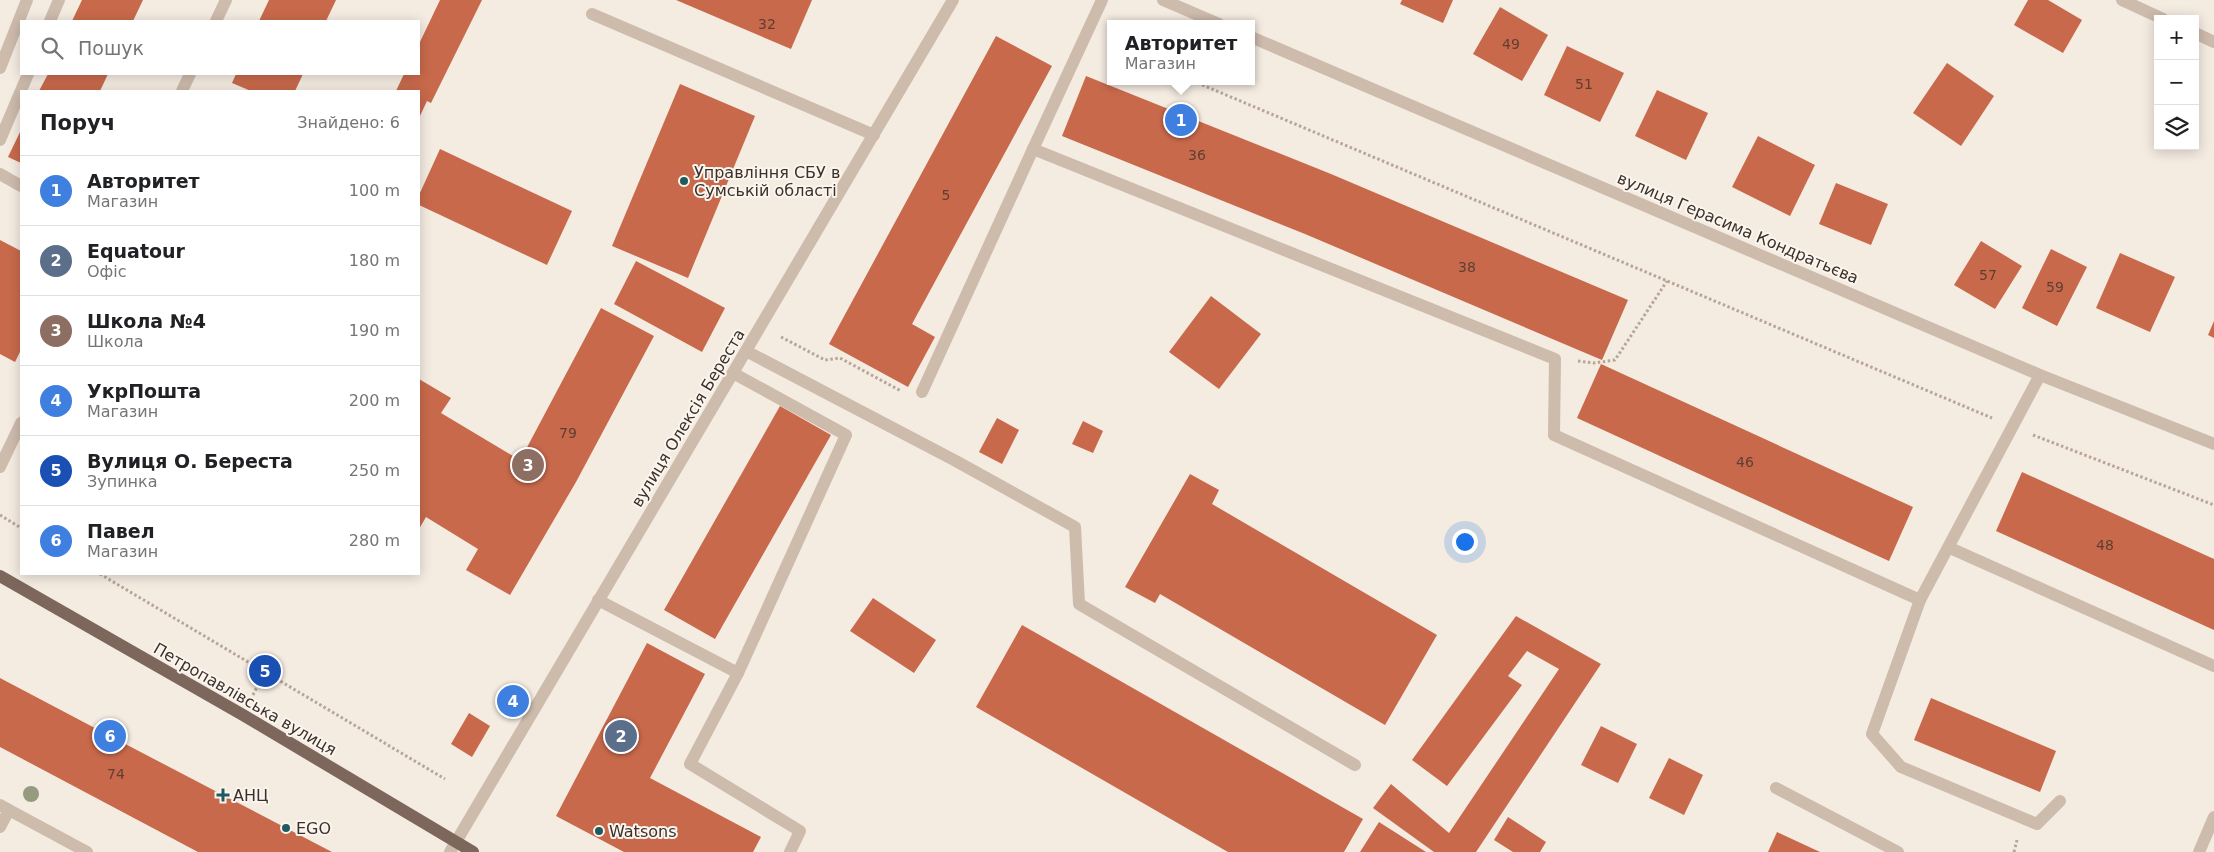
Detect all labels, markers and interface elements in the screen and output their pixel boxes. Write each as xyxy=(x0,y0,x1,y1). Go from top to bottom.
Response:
map controls xyxy=(2154,15,2199,150)
button: + xyxy=(2154,15,2199,60)
house number: 32 xyxy=(758,16,776,32)
search box xyxy=(20,20,420,75)
popup xyxy=(1107,20,1255,85)
text: Авторитет xyxy=(1125,32,1237,54)
icon: search xyxy=(38,34,66,62)
house number: 49 xyxy=(1502,36,1520,52)
text: Пошук xyxy=(78,37,144,59)
text: Магазин xyxy=(1125,54,1196,73)
button: − xyxy=(2154,60,2199,105)
house number: 51 xyxy=(1575,76,1593,92)
pin: 1 xyxy=(1165,101,1197,139)
button: layers xyxy=(2154,105,2199,150)
text: Поруч xyxy=(40,111,115,135)
text: Знайдено: 6 xyxy=(297,113,400,132)
house number: 36 xyxy=(1188,147,1206,163)
place label: Управління СБУ в Сумській області xyxy=(694,163,840,200)
street label: вулиця Герасима Кондратьєва xyxy=(1615,168,1861,288)
text: Авторитет xyxy=(87,170,200,192)
marker: Управління СБУ в Сумській області xyxy=(678,175,690,187)
text: 1 xyxy=(50,181,62,200)
text: 100 m xyxy=(349,181,400,200)
house number: 5 xyxy=(942,187,950,203)
text: Магазин xyxy=(87,192,158,211)
text: Equatour xyxy=(87,240,185,262)
text: 2 xyxy=(50,251,62,270)
text: 180 m xyxy=(349,251,400,270)
house number: 38 xyxy=(1458,259,1476,275)
text: Офіс xyxy=(87,262,127,281)
house number: 57 xyxy=(1979,267,1997,283)
house number: 59 xyxy=(2046,279,2064,295)
text: Школа №4 xyxy=(87,310,206,332)
text: 3 xyxy=(50,321,62,340)
text: 190 m xyxy=(349,321,400,340)
street label: вулиця Олексія Береста xyxy=(627,326,749,510)
text: Школа xyxy=(87,332,144,351)
text: УкрПошта xyxy=(87,380,201,402)
text: 4 xyxy=(50,391,62,410)
text: 200 m xyxy=(349,391,400,410)
text: Магазин xyxy=(87,402,158,421)
house number: 79 xyxy=(559,425,577,441)
pin: 3 xyxy=(512,446,544,484)
text: Вулиця О. Береста xyxy=(87,450,293,472)
house number: 46 xyxy=(1736,454,1754,470)
text: 5 xyxy=(50,461,62,480)
text: 250 m xyxy=(349,461,400,480)
text: Зупинка xyxy=(87,472,158,491)
text: Павел xyxy=(87,520,155,542)
your location xyxy=(1452,529,1478,555)
text: 6 xyxy=(50,531,62,550)
text: 280 m xyxy=(349,531,400,550)
house number: 48 xyxy=(2096,537,2114,553)
text: Магазин xyxy=(87,542,158,561)
street label: Петропавлівська вулиця xyxy=(150,639,340,759)
pin: 5 xyxy=(249,652,281,690)
pin: 4 xyxy=(497,682,529,720)
pin: 6 xyxy=(94,717,126,755)
pin: 2 xyxy=(605,717,637,755)
house number: 74 xyxy=(107,766,125,782)
place label: АНЦ xyxy=(233,786,268,805)
marker: АНЦ xyxy=(217,789,229,801)
place label: EGO xyxy=(296,819,331,838)
marker: EGO xyxy=(280,822,292,834)
place label: Watsons xyxy=(609,822,676,841)
marker: Watsons xyxy=(593,825,605,837)

